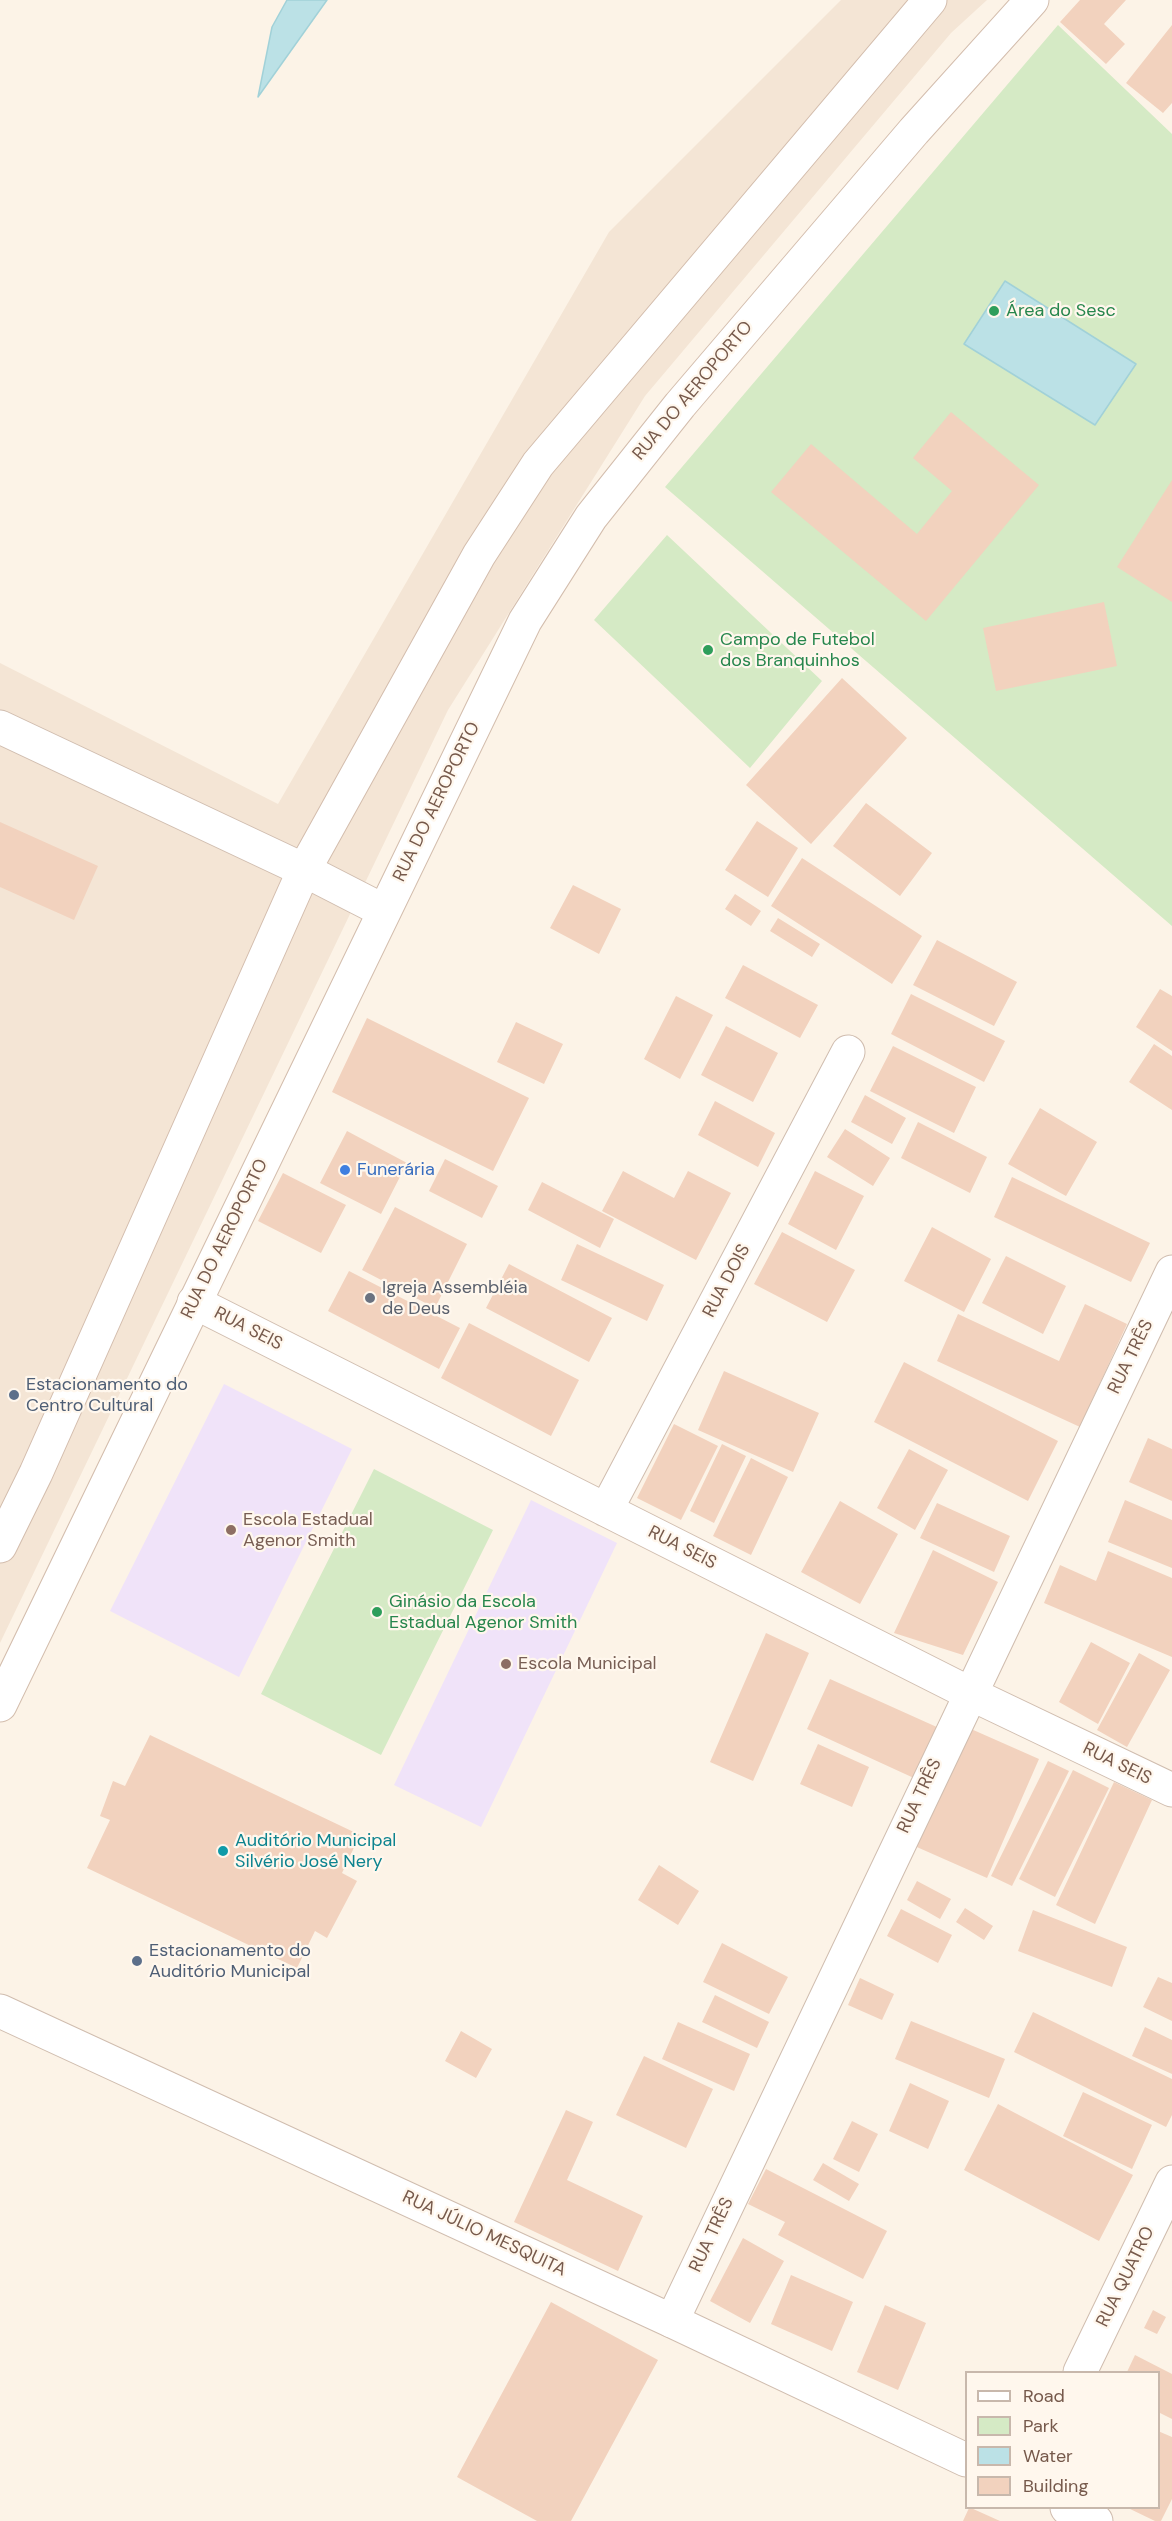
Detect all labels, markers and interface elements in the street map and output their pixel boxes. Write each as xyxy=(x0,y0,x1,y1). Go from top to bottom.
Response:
place label: Área do Sesc xyxy=(1006,300,1116,322)
marker: Área do Sesc xyxy=(987,304,1001,318)
street label: RUA DO AEROPORTO xyxy=(628,317,758,465)
place label: Campo de Futebol dos Branquinhos xyxy=(720,629,875,672)
marker: Campo de Futebol dos Branquinhos xyxy=(701,643,715,657)
street label: RUA DO AEROPORTO xyxy=(389,719,485,885)
street label: RUA DO AEROPORTO xyxy=(177,1156,273,1322)
place label: Funerária xyxy=(357,1159,435,1181)
marker: Funerária xyxy=(338,1163,352,1177)
street label: RUA DOIS xyxy=(699,1241,755,1321)
place label: Igreja Assembléia de Deus xyxy=(382,1277,528,1320)
marker: Igreja Assembléia de Deus xyxy=(363,1291,377,1305)
street label: RUA SEIS xyxy=(210,1303,286,1355)
street label: RUA TRÊS xyxy=(1104,1316,1158,1398)
place label: Estacionamento do Centro Cultural xyxy=(26,1374,188,1416)
marker: Estacionamento do Centro Cultural xyxy=(7,1388,21,1402)
place label: Escola Estadual Agenor Smith xyxy=(243,1509,373,1552)
street label: RUA SEIS xyxy=(644,1522,720,1574)
marker: Escola Estadual Agenor Smith xyxy=(224,1523,238,1537)
place label: Ginásio da Escola Estadual Agenor Smith xyxy=(389,1591,577,1634)
marker: Ginásio da Escola Estadual Agenor Smith xyxy=(370,1605,384,1619)
place label: Escola Municipal xyxy=(518,1653,657,1675)
marker: Escola Municipal xyxy=(499,1657,513,1671)
street label: RUA SEIS xyxy=(1079,1738,1155,1790)
street label: RUA TRÊS xyxy=(893,1755,947,1837)
place label: Auditório Municipal Silvério José Nery xyxy=(235,1830,396,1872)
marker: Auditório Municipal Silvério José Nery xyxy=(216,1844,230,1858)
place label: Estacionamento do Auditório Municipal xyxy=(149,1940,311,1982)
marker: Estacionamento do Auditório Municipal xyxy=(130,1954,144,1968)
street label: RUA JÚLIO MESQUITA xyxy=(399,2187,569,2281)
street label: RUA TRÊS xyxy=(685,2194,739,2276)
street label: RUA QUATRO xyxy=(1092,2223,1160,2331)
legend xyxy=(965,2371,1160,2509)
text: Road xyxy=(1023,2384,1065,2408)
text: Park xyxy=(1023,2414,1059,2438)
text: Water xyxy=(1023,2444,1073,2468)
text: Building xyxy=(1023,2474,1088,2498)

